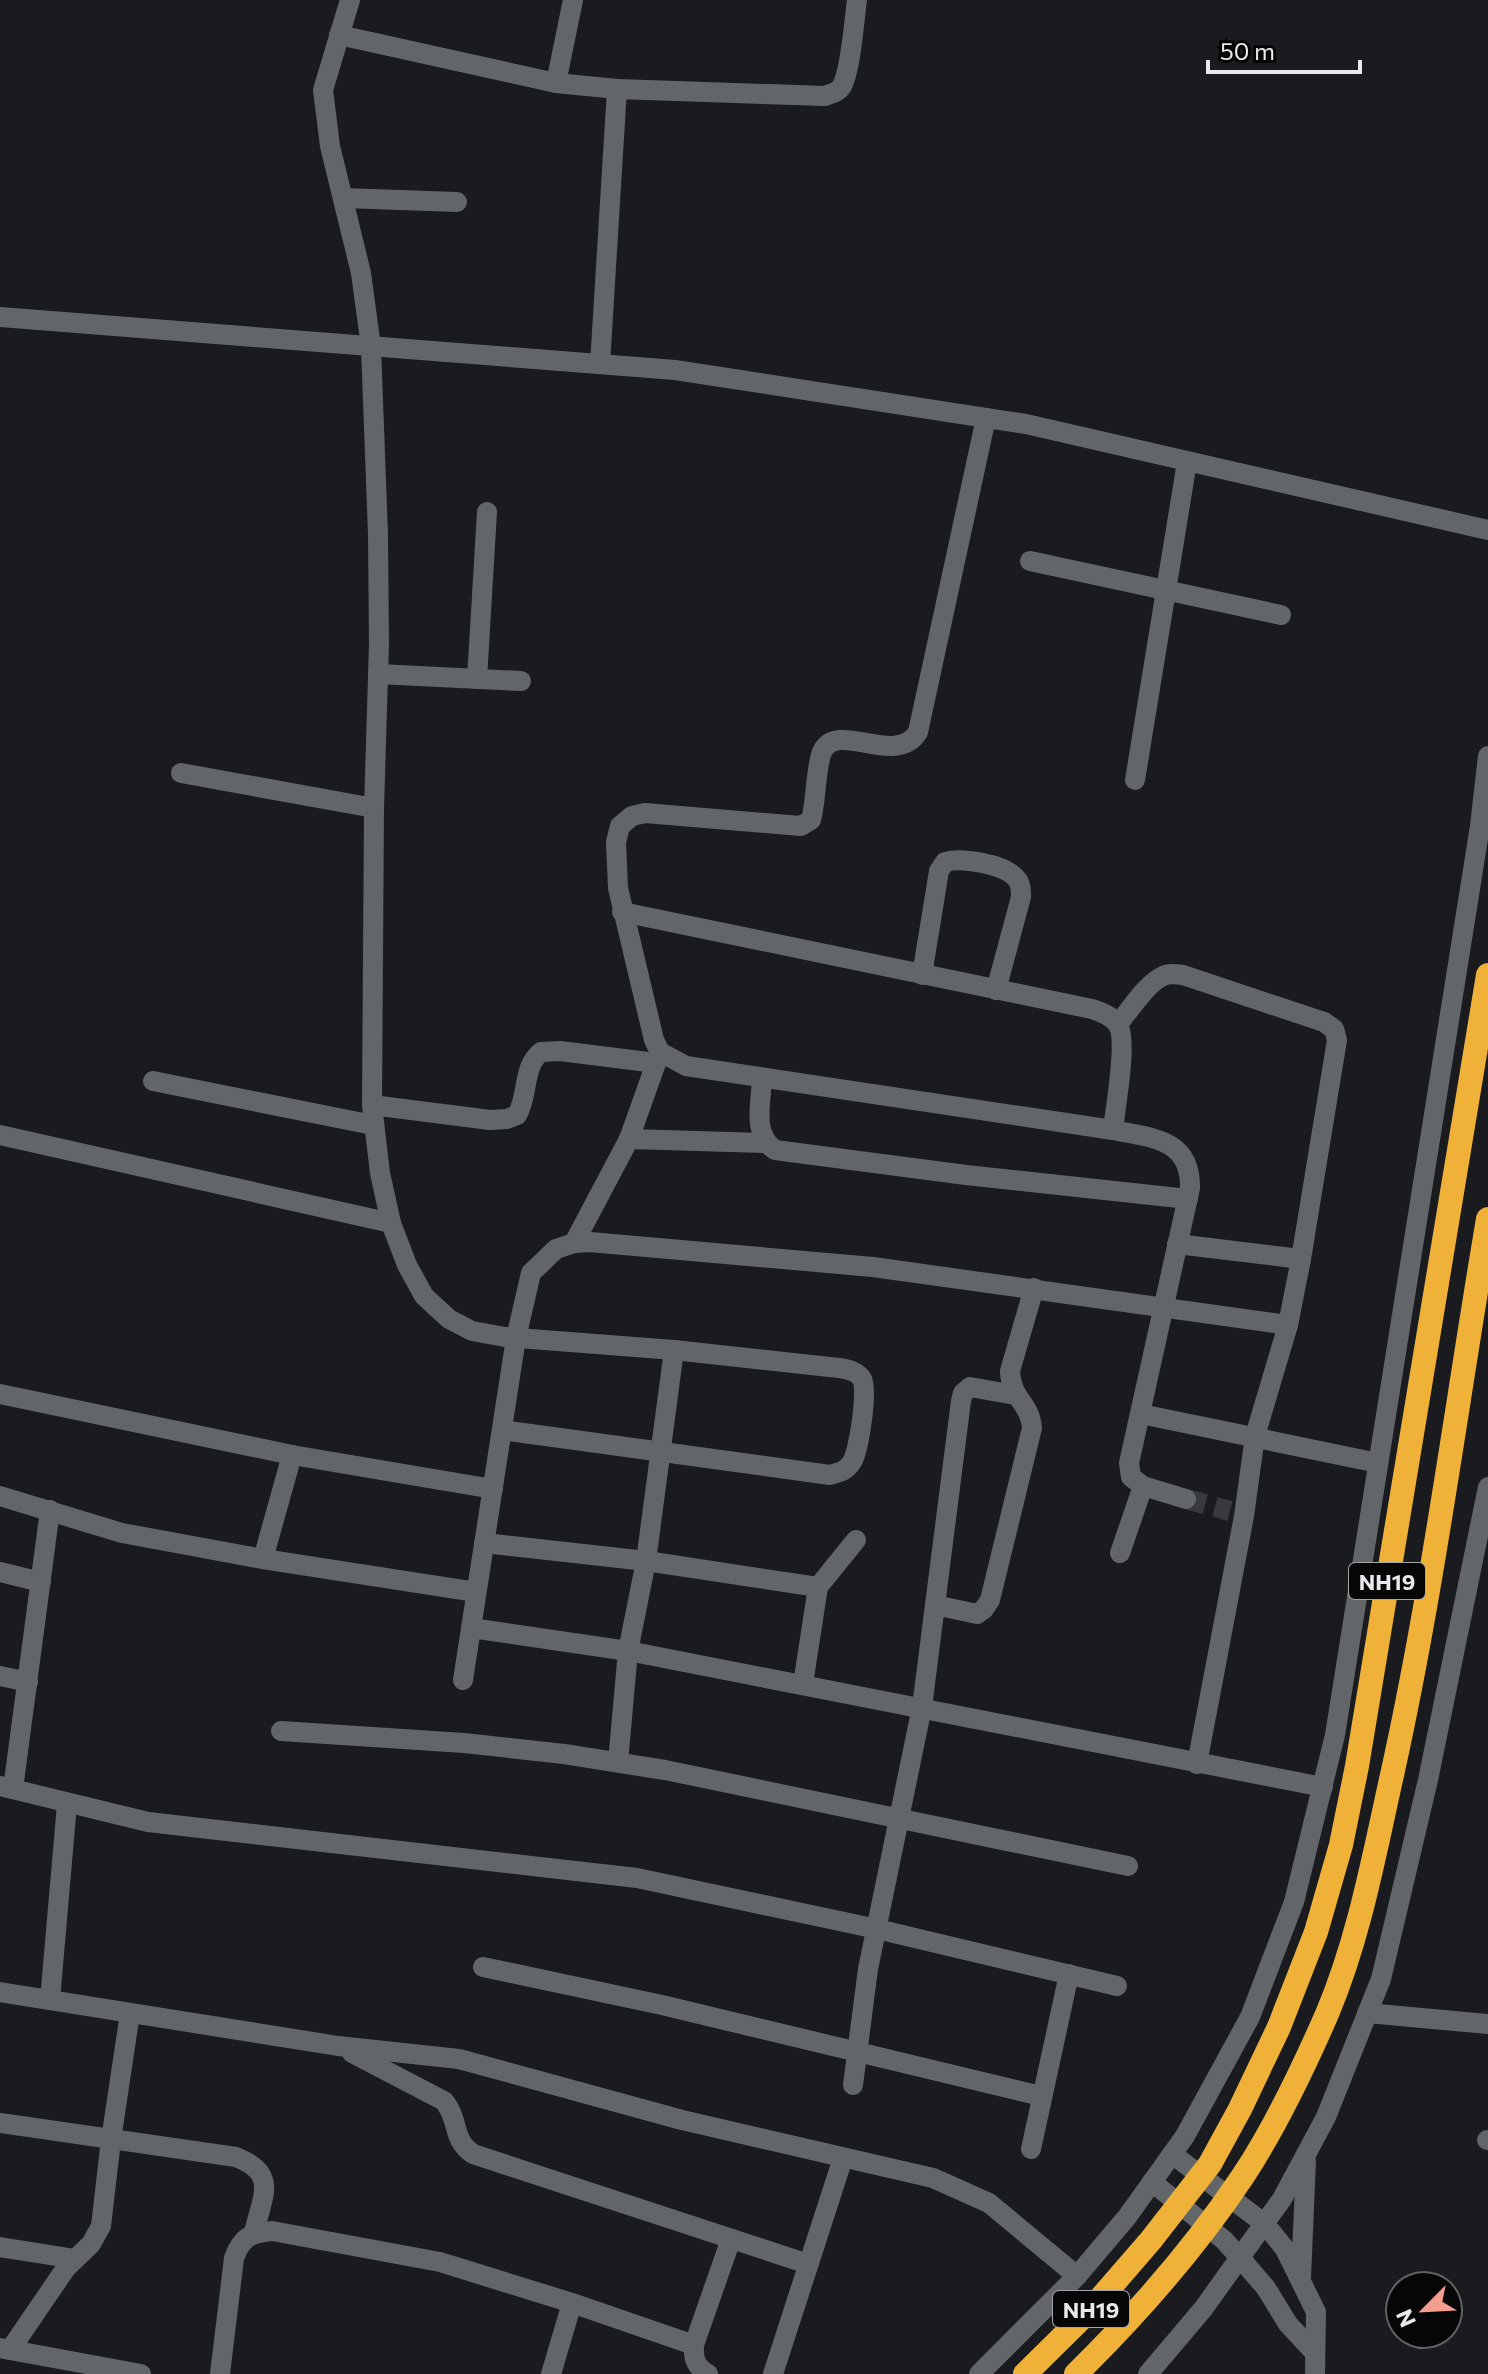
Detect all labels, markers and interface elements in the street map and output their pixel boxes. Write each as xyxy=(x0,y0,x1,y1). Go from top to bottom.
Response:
scale bar xyxy=(1208,24,1360,74)
text: 50 m xyxy=(1220,36,1275,65)
road number: NH19 xyxy=(1349,1563,1425,1599)
north arrow xyxy=(1384,2270,1464,2350)
road number: NH19 xyxy=(1053,2291,1129,2327)
text: N xyxy=(1390,2305,1421,2331)

